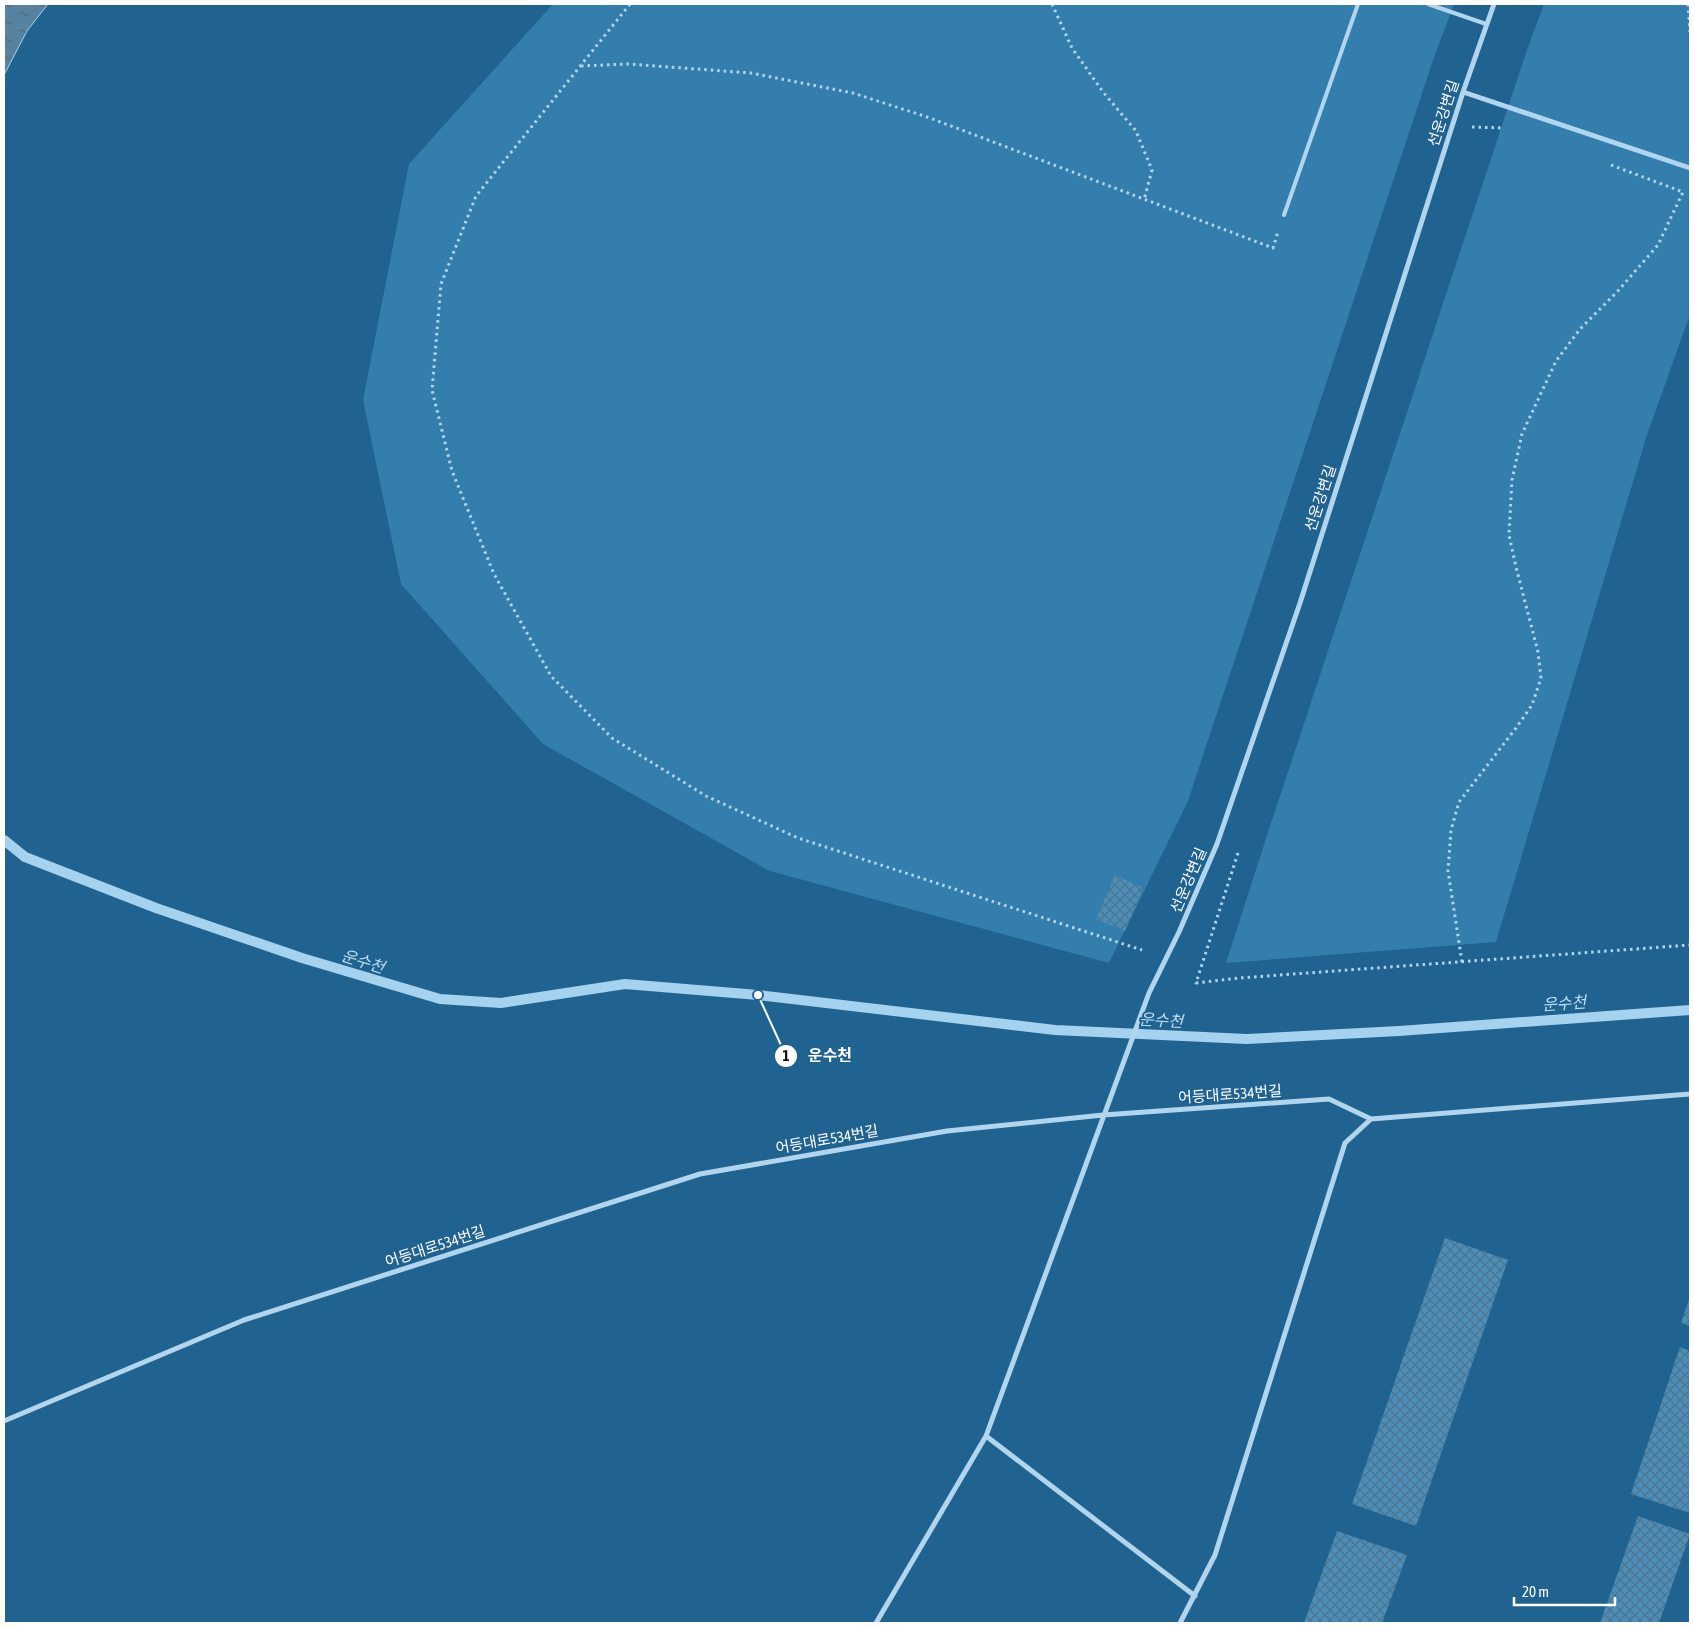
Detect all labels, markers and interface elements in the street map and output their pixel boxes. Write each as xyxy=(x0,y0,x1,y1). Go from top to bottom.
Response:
street label: 선운강변길 xyxy=(1424,78,1462,148)
street label: 선운강변길 xyxy=(1301,463,1339,533)
street label: 선운강변길 xyxy=(1167,845,1209,915)
water label: 운수천 xyxy=(339,946,389,977)
water label: 운수천 xyxy=(1541,992,1589,1014)
water label: 운수천 xyxy=(1138,1010,1186,1030)
callout: 운수천 xyxy=(773,1040,862,1071)
text: 운수천 xyxy=(808,1046,852,1064)
text: 1 xyxy=(782,1047,790,1064)
street label: 어등대로534번길 xyxy=(1178,1082,1282,1106)
street label: 어등대로534번길 xyxy=(774,1122,880,1156)
street label: 어등대로534번길 xyxy=(383,1222,487,1270)
scale bar xyxy=(1514,1574,1615,1606)
text: 20 m xyxy=(1522,1583,1549,1600)

